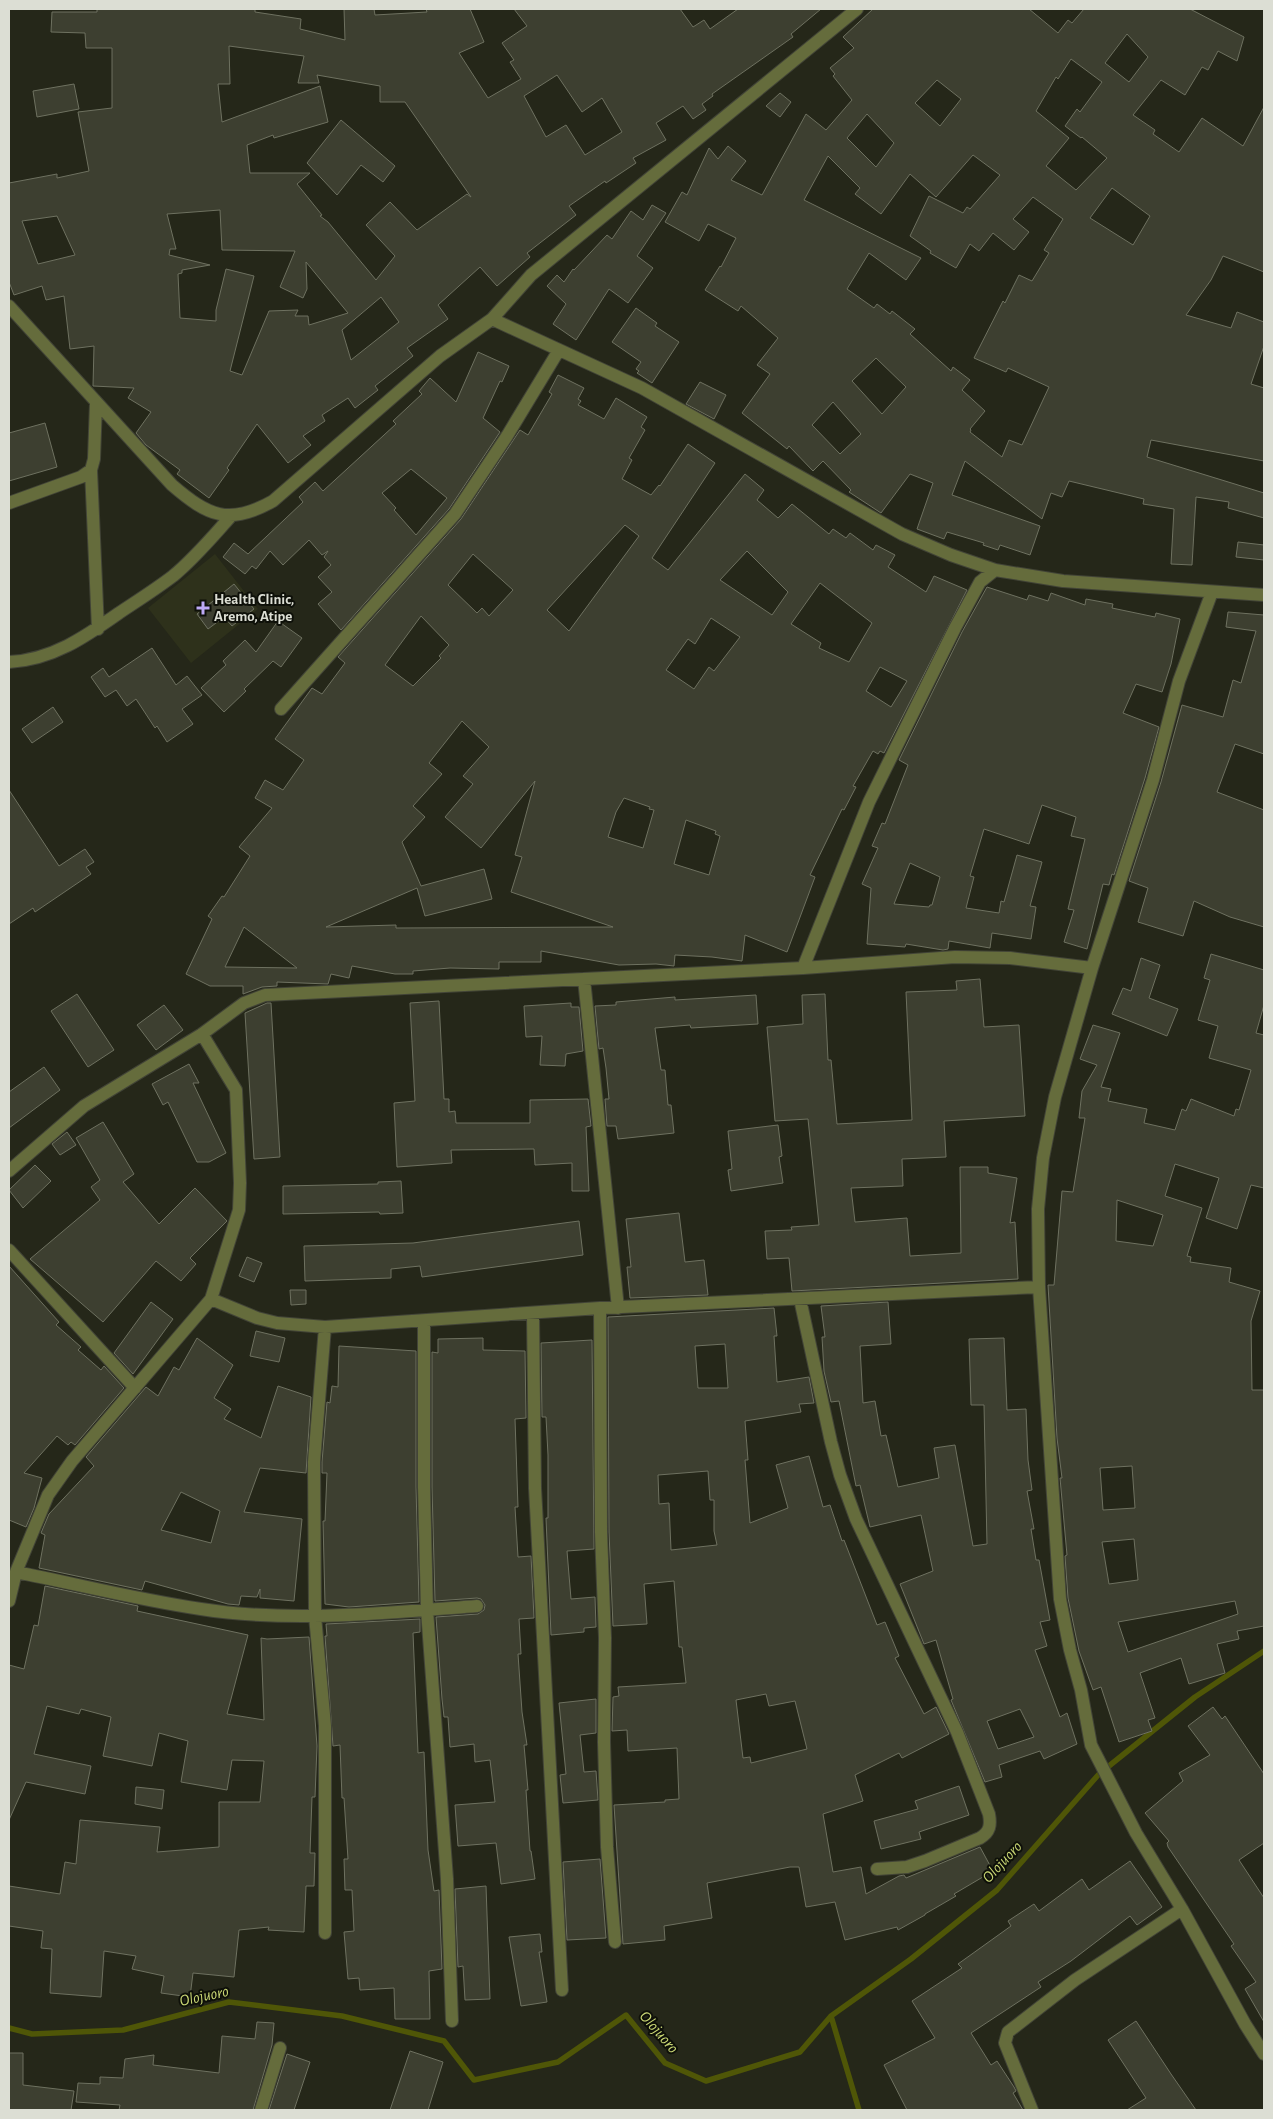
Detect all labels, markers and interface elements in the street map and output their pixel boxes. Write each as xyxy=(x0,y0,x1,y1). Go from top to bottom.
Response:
place label: Health Clinic, Aremo, Atipe xyxy=(214,592,294,624)
marker: Health Clinic, Aremo, Atipe xyxy=(196,601,210,615)
water label: Olojuoro xyxy=(979,1838,1026,1886)
water label: Olojuoro xyxy=(178,1983,231,2010)
water label: Olojuoro xyxy=(636,2008,682,2057)

